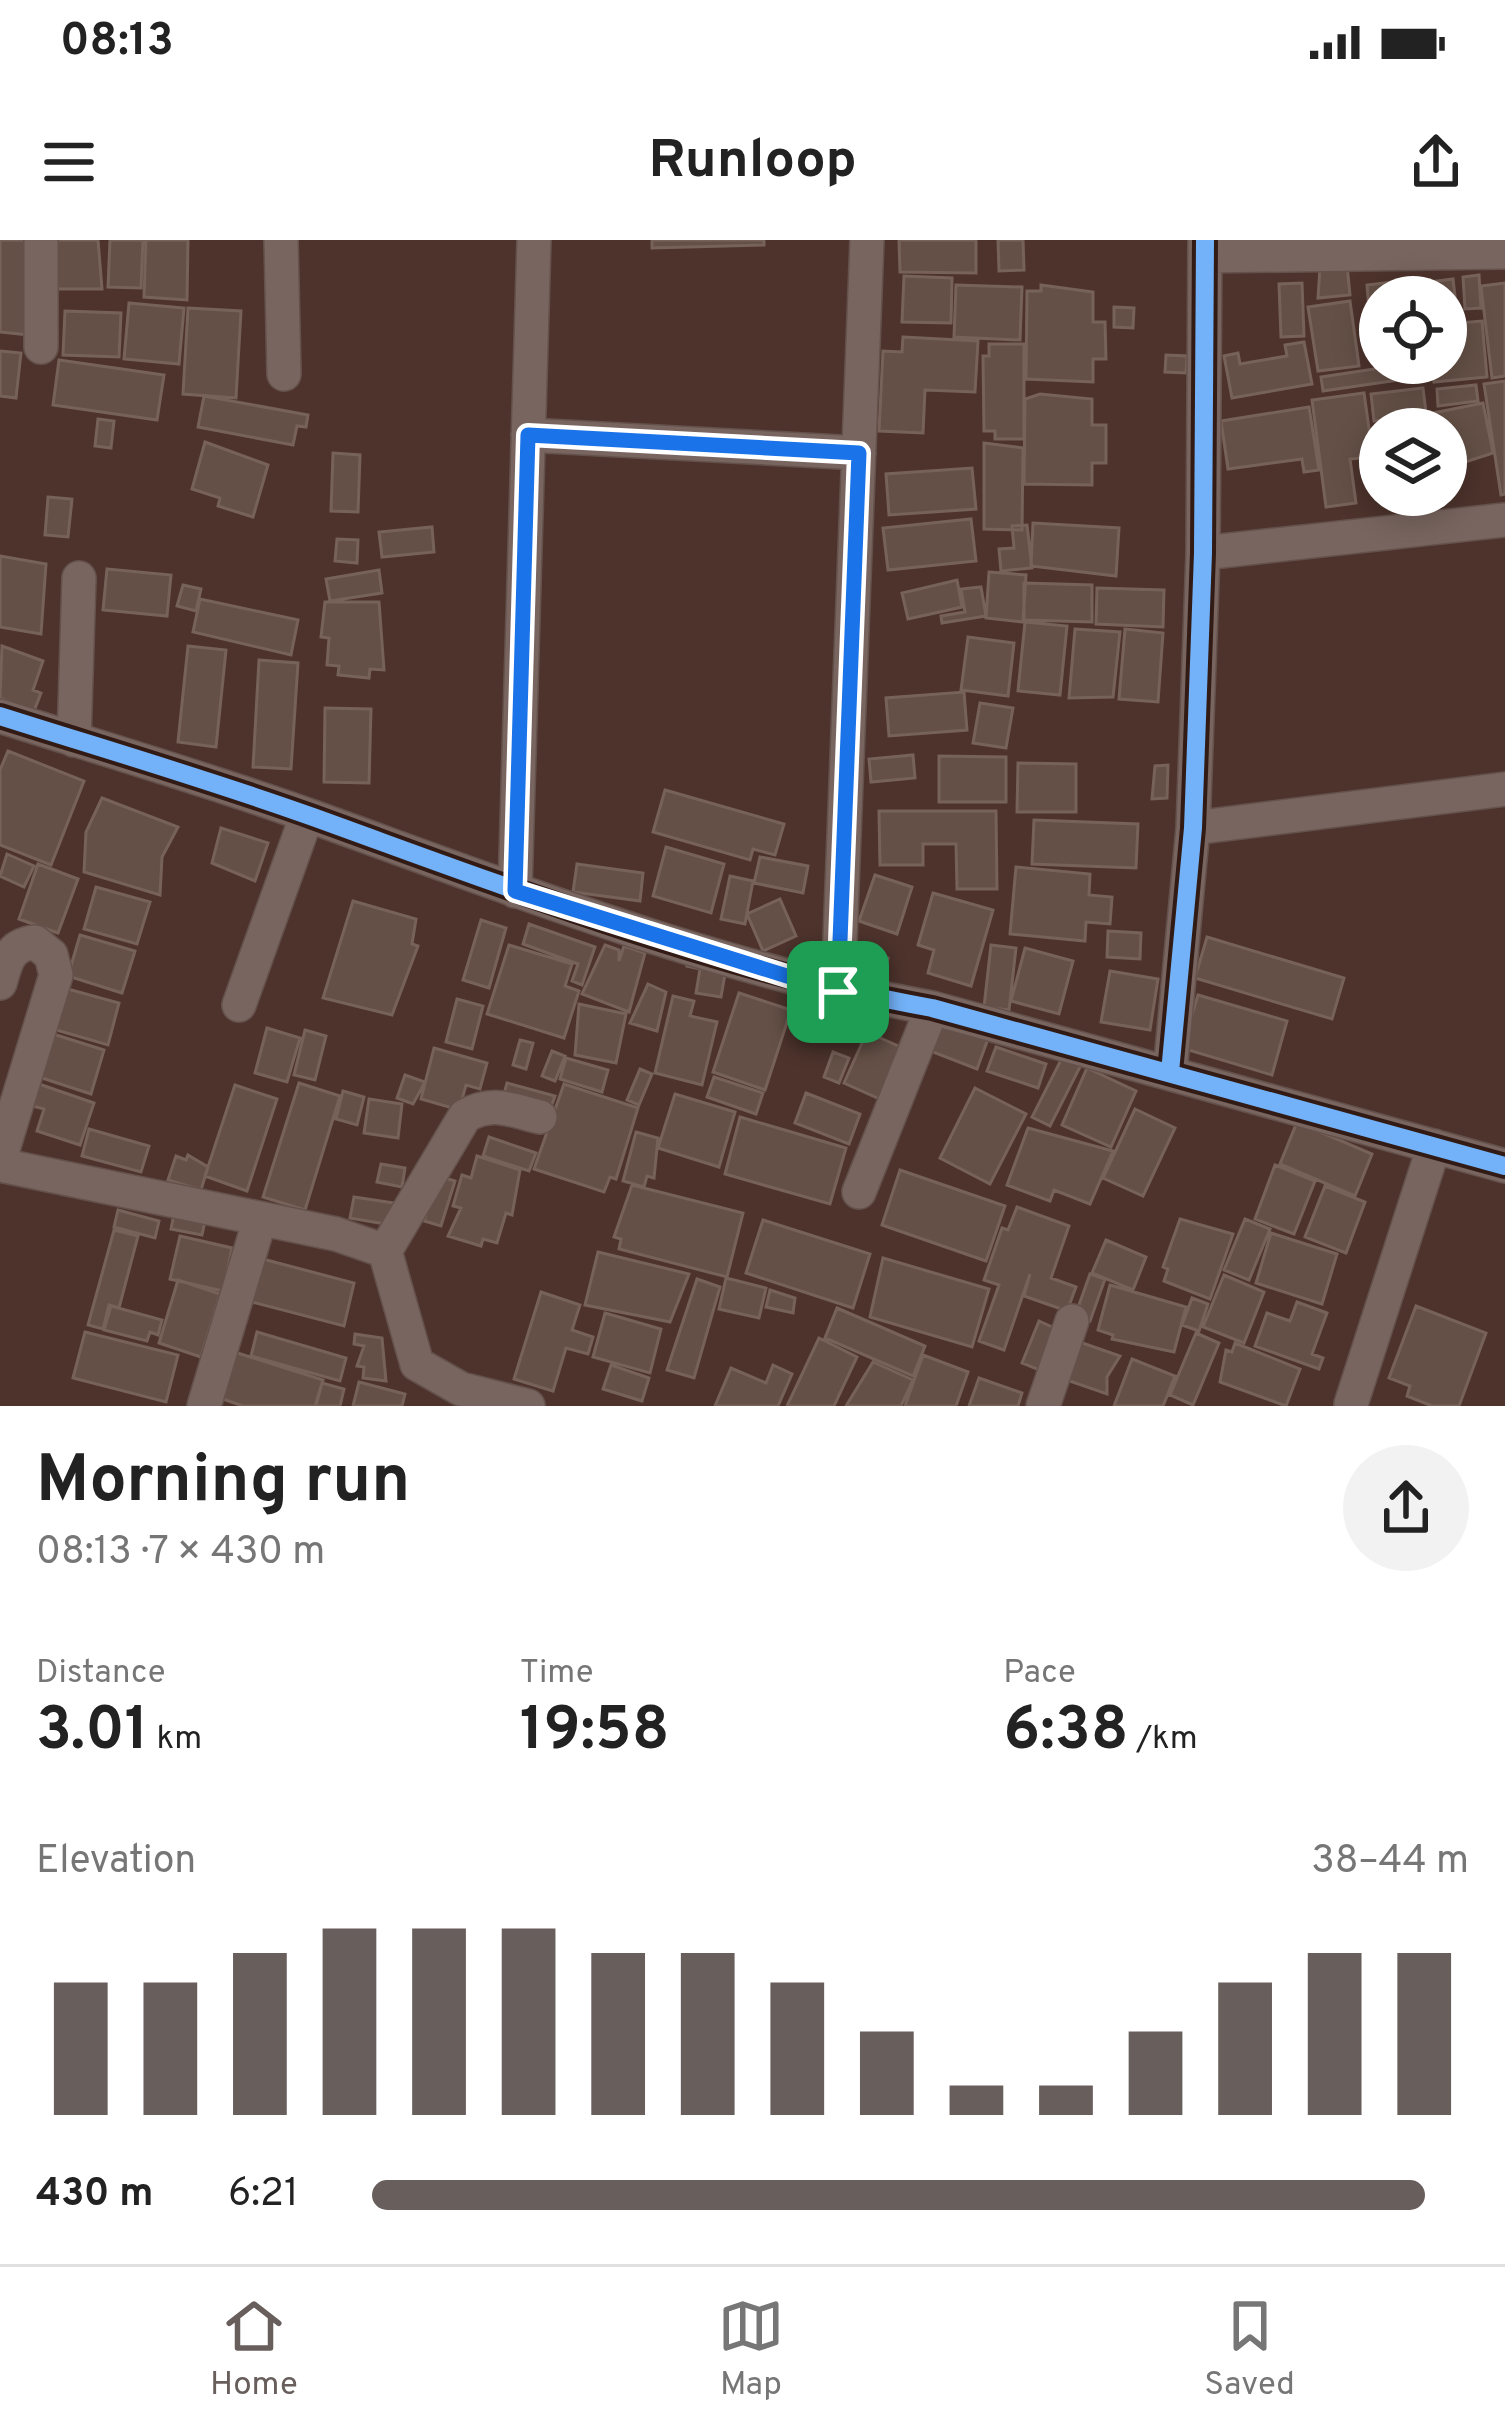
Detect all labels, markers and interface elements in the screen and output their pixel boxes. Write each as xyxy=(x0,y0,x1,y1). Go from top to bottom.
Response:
text: 08:13 xyxy=(60,14,174,71)
text: Runloop xyxy=(648,128,857,197)
icon: menu xyxy=(36,129,102,195)
icon: share xyxy=(1403,129,1469,195)
map controls xyxy=(1359,276,1467,516)
button: locate xyxy=(1359,276,1467,384)
button: layers xyxy=(1359,408,1467,516)
pin xyxy=(787,941,889,1043)
icon: arrive xyxy=(805,959,871,1025)
text: Morning run xyxy=(36,1442,410,1525)
button: share xyxy=(1343,1445,1469,1571)
text: 08:13 · 7 × 430 m xyxy=(36,1529,325,1578)
text: Distance xyxy=(36,1653,166,1695)
text: Time xyxy=(520,1653,593,1695)
text: Pace xyxy=(1003,1653,1076,1695)
text: 3.01 xyxy=(36,1695,149,1771)
text: 19:58 xyxy=(520,1695,670,1771)
text: 6:38 xyxy=(1003,1695,1129,1771)
text: km xyxy=(149,1719,202,1761)
text: /km xyxy=(1129,1719,1198,1761)
text: Elevation xyxy=(36,1838,196,1887)
text: 38–44 m xyxy=(1311,1838,1469,1887)
text: 430 m xyxy=(36,2171,153,2220)
text: 6:21 xyxy=(228,2171,298,2220)
tab: Home xyxy=(210,2293,298,2407)
tab: Map xyxy=(718,2293,784,2407)
tab: Saved xyxy=(1204,2293,1295,2407)

